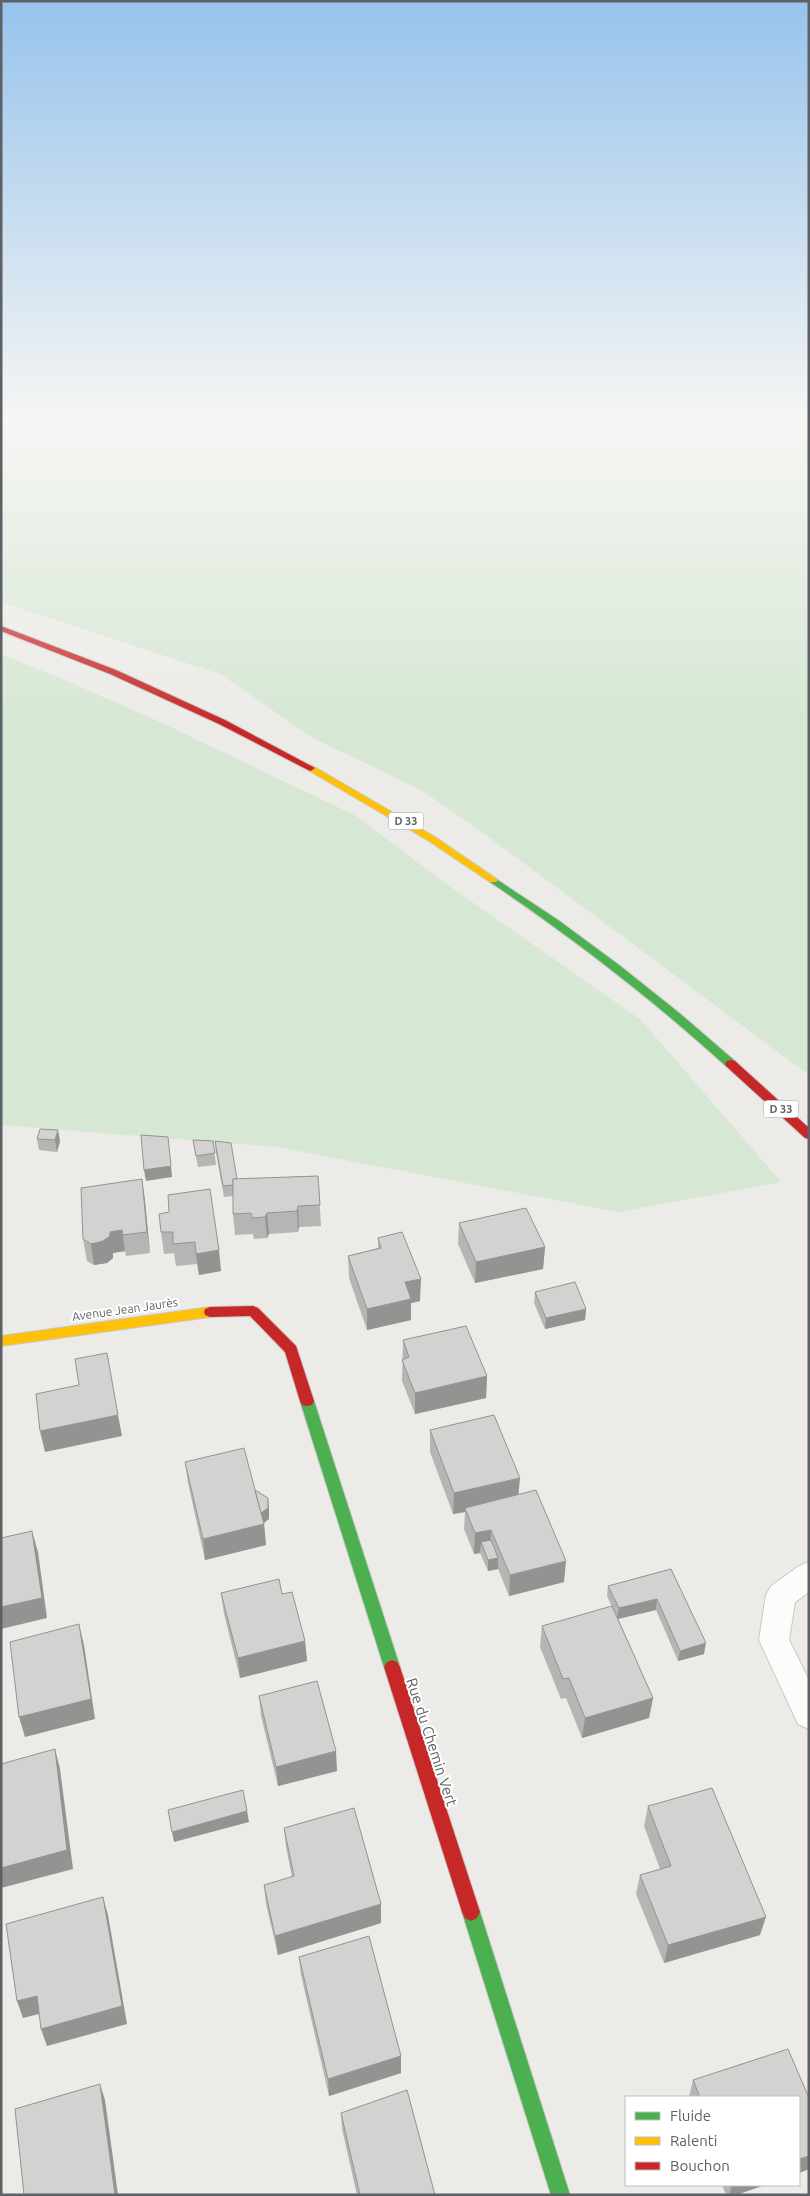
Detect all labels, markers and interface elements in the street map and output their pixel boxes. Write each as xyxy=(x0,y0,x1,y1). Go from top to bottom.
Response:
road number: D 33 xyxy=(388,812,424,829)
road number: D 33 xyxy=(764,1100,798,1118)
street label: Avenue Jean Jaurès xyxy=(71,1295,179,1323)
street label: Rue du Chemin Vert xyxy=(403,1676,461,1808)
legend xyxy=(625,2096,800,2186)
text: Fluide xyxy=(670,2107,711,2124)
text: Ralenti xyxy=(670,2132,717,2149)
text: Bouchon xyxy=(670,2157,730,2174)

